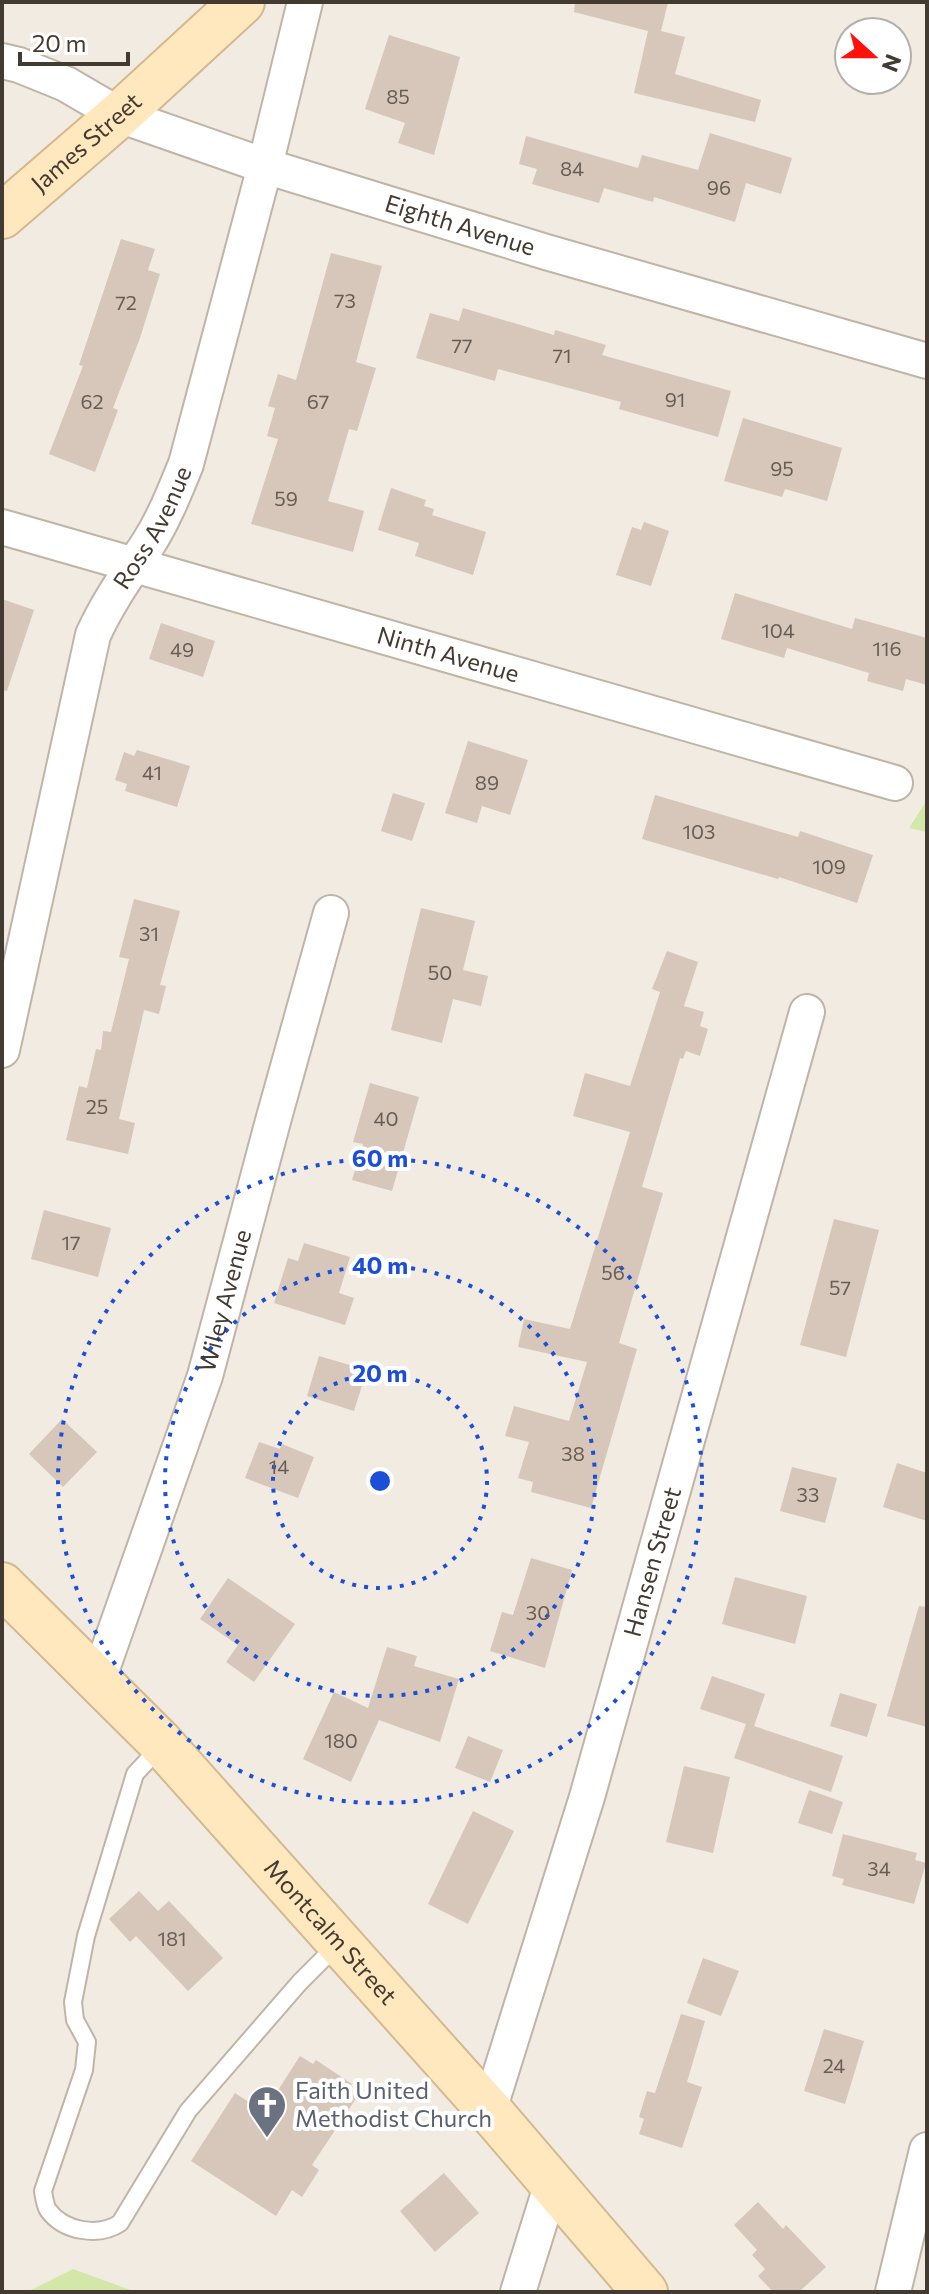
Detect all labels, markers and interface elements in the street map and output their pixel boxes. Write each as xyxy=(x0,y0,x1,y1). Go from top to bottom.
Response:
scale bar xyxy=(20,16,128,66)
north arrow xyxy=(833,16,913,96)
text: 20 m xyxy=(32,28,86,57)
text: N xyxy=(877,51,908,76)
house number: 85 xyxy=(386,84,410,108)
street label: James Street xyxy=(25,86,147,197)
house number: 84 xyxy=(560,156,584,180)
house number: 96 xyxy=(707,175,731,199)
street label: Eighth Avenue xyxy=(382,188,539,261)
house number: 73 xyxy=(334,288,356,312)
house number: 72 xyxy=(115,290,137,314)
house number: 77 xyxy=(451,333,473,357)
house number: 71 xyxy=(552,343,572,367)
house number: 91 xyxy=(665,387,685,411)
house number: 62 xyxy=(80,389,104,413)
house number: 67 xyxy=(307,389,329,413)
house number: 95 xyxy=(770,456,794,480)
street label: Ross Avenue xyxy=(106,462,197,594)
house number: 59 xyxy=(274,486,298,510)
house number: 104 xyxy=(761,618,795,642)
street label: Ninth Avenue xyxy=(374,619,523,688)
house number: 116 xyxy=(872,636,902,660)
house number: 49 xyxy=(170,637,194,661)
house number: 41 xyxy=(142,760,162,784)
house number: 89 xyxy=(475,770,499,794)
house number: 103 xyxy=(683,819,715,843)
house number: 109 xyxy=(812,854,846,878)
house number: 31 xyxy=(139,921,159,945)
house number: 50 xyxy=(428,960,452,984)
house number: 25 xyxy=(86,1094,108,1118)
house number: 40 xyxy=(373,1106,399,1130)
text: 60 m xyxy=(352,1143,408,1172)
street label: Wiley Avenue xyxy=(191,1226,256,1375)
house number: 17 xyxy=(61,1230,81,1254)
text: 40 m xyxy=(352,1250,408,1279)
house number: 56 xyxy=(601,1260,625,1284)
house number: 57 xyxy=(829,1275,851,1299)
text: 20 m xyxy=(353,1358,407,1387)
house number: 38 xyxy=(561,1441,585,1465)
house number: 14 xyxy=(269,1454,289,1478)
centre of rings xyxy=(366,1467,394,1495)
house number: 33 xyxy=(797,1482,819,1506)
street label: Hansen Street xyxy=(617,1483,686,1640)
house number: 30 xyxy=(526,1600,550,1624)
house number: 180 xyxy=(324,1728,358,1752)
street label: Montcalm Street xyxy=(259,1853,404,2010)
house number: 34 xyxy=(867,1856,891,1880)
house number: 181 xyxy=(157,1926,187,1950)
house number: 24 xyxy=(823,2053,845,2077)
place label: Faith United Methodist Church xyxy=(295,2075,492,2132)
church icon: Faith United Methodist Church xyxy=(246,2084,288,2139)

